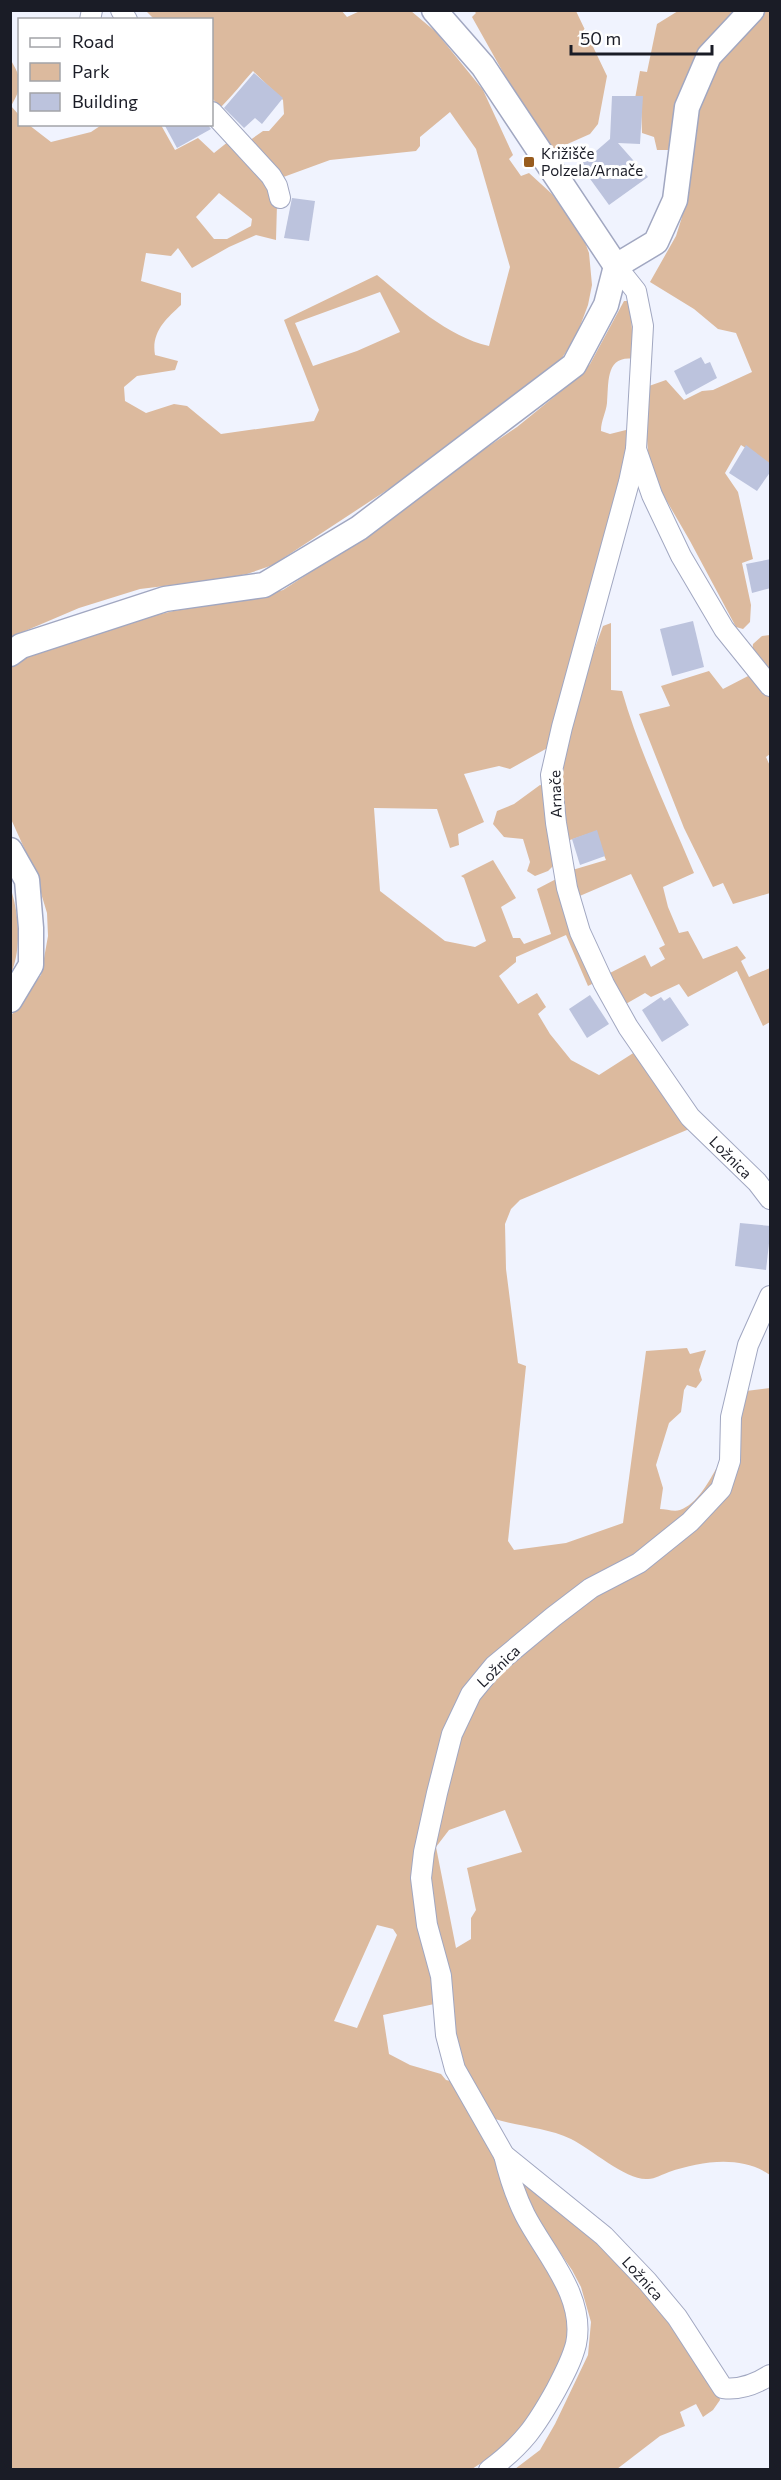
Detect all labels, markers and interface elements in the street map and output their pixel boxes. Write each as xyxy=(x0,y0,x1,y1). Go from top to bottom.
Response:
legend xyxy=(18,18,213,126)
scale bar xyxy=(571,18,712,56)
text: 50 m xyxy=(580,27,621,49)
text: Road xyxy=(72,30,114,52)
text: Park xyxy=(72,60,110,82)
text: Building xyxy=(72,90,138,112)
place label: Križišče Polzela/Arnače xyxy=(541,144,643,179)
marker: Križišče Polzela/Arnače xyxy=(522,155,536,169)
street label: Arnače xyxy=(545,770,565,818)
street label: Ložnica xyxy=(706,1132,756,1182)
street label: Ložnica xyxy=(473,1641,523,1691)
street label: Ložnica xyxy=(619,2252,667,2304)

